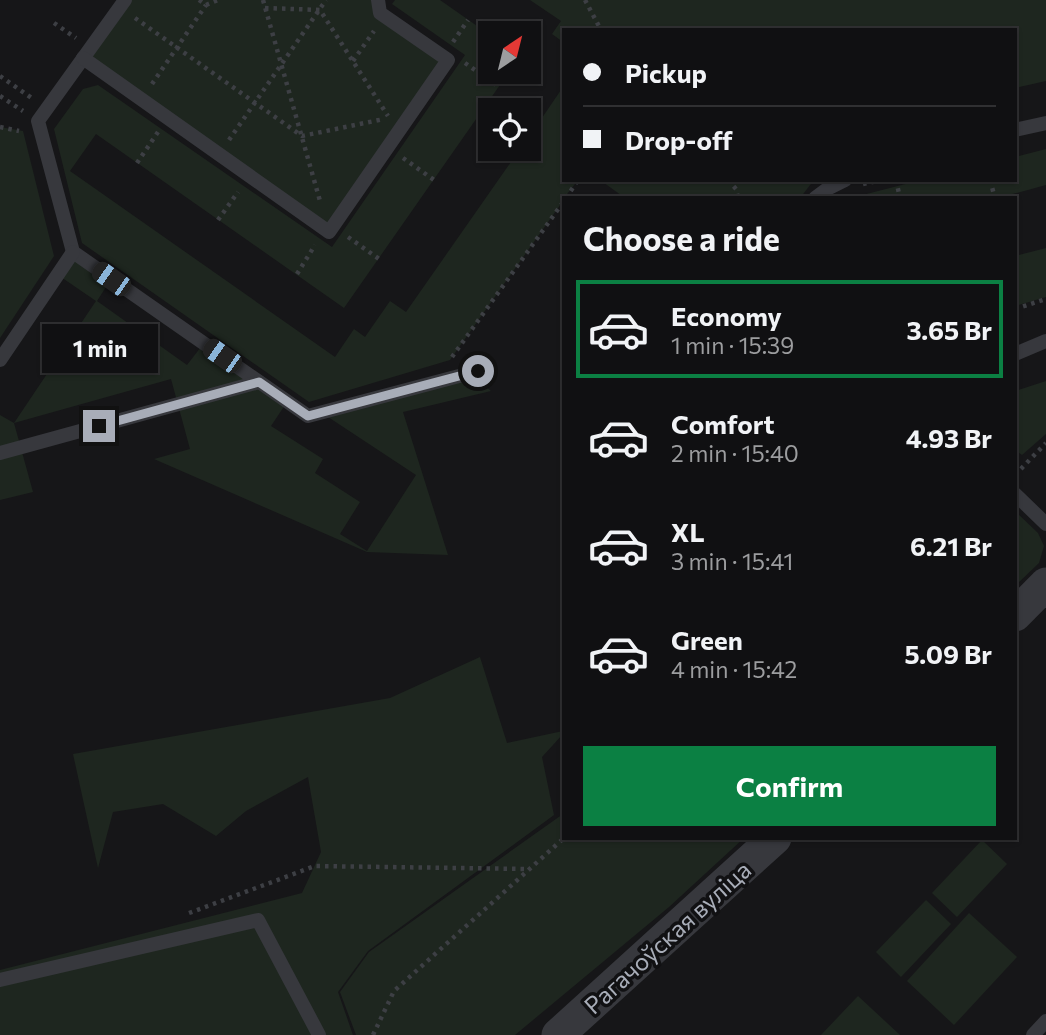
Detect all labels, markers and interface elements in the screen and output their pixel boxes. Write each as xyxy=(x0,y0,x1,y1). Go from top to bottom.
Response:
north arrow xyxy=(478,21,541,84)
map controls xyxy=(478,21,541,161)
text: Pickup xyxy=(625,57,707,88)
button: locate xyxy=(478,98,541,161)
text: Drop-off xyxy=(625,124,732,155)
text: Choose a ride xyxy=(583,218,780,258)
car xyxy=(88,258,135,300)
icon: car xyxy=(587,298,650,361)
text: Economy xyxy=(671,300,782,331)
text: 3.65 Br xyxy=(907,314,992,345)
callout: 1 min xyxy=(41,324,157,374)
text: 1 min · 15:39 xyxy=(671,331,794,359)
text: 1 min xyxy=(73,334,127,362)
car xyxy=(199,335,246,377)
route start xyxy=(462,355,494,387)
icon: car xyxy=(587,406,650,469)
text: Comfort xyxy=(671,408,774,439)
route end xyxy=(83,410,115,442)
text: 4.93 Br xyxy=(906,422,992,453)
text: 2 min · 15:40 xyxy=(671,439,799,467)
icon: car xyxy=(587,514,650,577)
text: XL xyxy=(671,516,705,547)
text: 6.21 Br xyxy=(910,530,992,561)
text: 3 min · 15:41 xyxy=(671,547,793,575)
icon: car xyxy=(587,622,650,685)
text: Green xyxy=(671,624,743,655)
text: 5.09 Br xyxy=(904,638,992,669)
text: 4 min · 15:42 xyxy=(671,655,797,683)
button: Confirm xyxy=(583,746,996,826)
street label: Рагачоўская вуліца xyxy=(578,855,756,1019)

